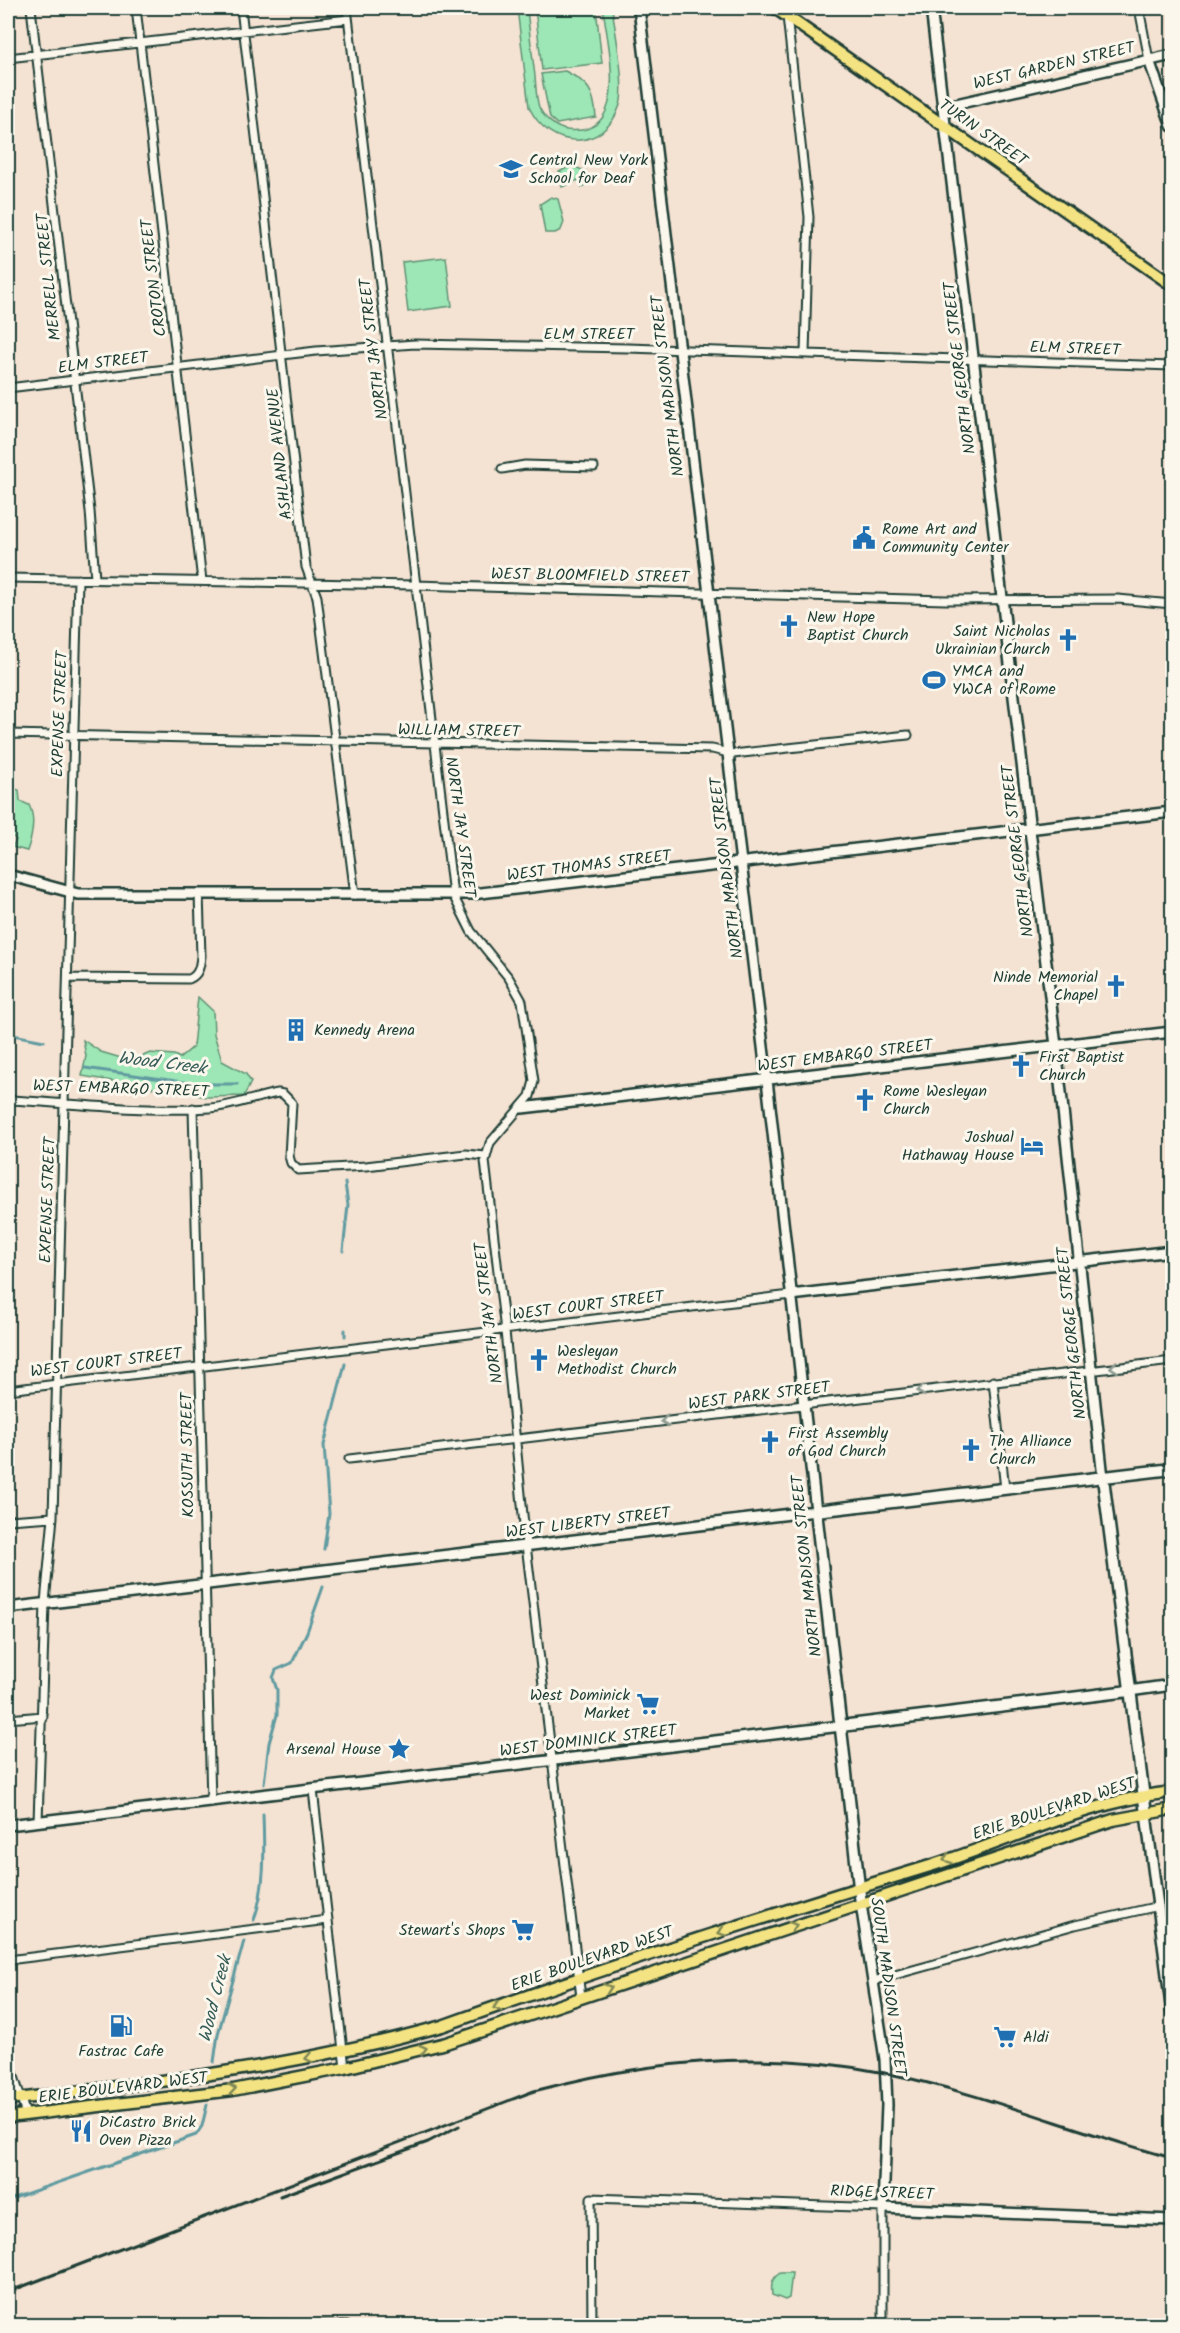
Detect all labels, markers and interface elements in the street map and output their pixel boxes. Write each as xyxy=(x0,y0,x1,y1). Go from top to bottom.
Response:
street label: WEST GARDEN STREET xyxy=(971,35,1138,97)
street label: TURIN STREET xyxy=(933,93,1034,174)
place label: Central New York School for Deaf xyxy=(529,148,649,191)
school or university icon: Central New York School for Deaf xyxy=(498,156,524,182)
street label: MERRELL STREET xyxy=(30,211,68,342)
street label: CROTON STREET xyxy=(134,216,174,338)
street label: NORTH JAY STREET xyxy=(353,275,395,421)
street label: NORTH GEORGE STREET xyxy=(937,279,983,455)
street label: NORTH MADISON STREET xyxy=(644,292,692,478)
street label: ELM STREET xyxy=(544,322,636,347)
street label: ELM STREET xyxy=(1029,335,1122,363)
street label: ELM STREET xyxy=(56,345,151,381)
street label: ASHLAND AVENUE xyxy=(261,386,299,521)
place label: Rome Art and Community Center xyxy=(882,517,1010,560)
public building icon: Rome Art and Community Center xyxy=(851,525,877,551)
street label: WEST BLOOMFIELD STREET xyxy=(491,562,691,590)
place label: New Hope Baptist Church xyxy=(807,605,909,648)
church icon: New Hope Baptist Church xyxy=(776,613,802,639)
place label: Saint Nicholas Ukrainian Church xyxy=(935,619,1050,662)
church icon: Saint Nicholas Ukrainian Church xyxy=(1055,627,1081,653)
street label: EXPENSE STREET xyxy=(45,649,75,777)
place label: YMCA and YWCA of Rome xyxy=(952,659,1056,702)
sports icon: YMCA and YWCA of Rome xyxy=(921,667,947,693)
street label: WILLIAM STREET xyxy=(398,717,522,745)
street label: NORTH JAY STREET xyxy=(438,755,482,901)
street label: NORTH GEORGE STREET xyxy=(995,762,1041,938)
street label: NORTH MADISON STREET xyxy=(703,774,751,960)
street label: WEST THOMAS STREET xyxy=(505,843,674,888)
place label: Ninde Memorial Chapel xyxy=(993,965,1098,1008)
church icon: Ninde Memorial Chapel xyxy=(1103,973,1129,999)
building icon: Kennedy Arena xyxy=(283,1017,309,1043)
place label: Kennedy Arena xyxy=(314,1018,415,1043)
street label: WEST EMBARGO STREET xyxy=(756,1033,935,1079)
water label: Wood Creek xyxy=(117,1044,210,1084)
place label: First Baptist Church xyxy=(1039,1045,1125,1088)
church icon: First Baptist Church xyxy=(1008,1053,1034,1079)
street label: WEST EMBARGO STREET xyxy=(32,1073,211,1105)
place label: Rome Wesleyan Church xyxy=(883,1079,987,1122)
church icon: Rome Wesleyan Church xyxy=(852,1087,878,1113)
place label: Joshual Hathaway House xyxy=(902,1125,1014,1168)
hotel icon: Joshual Hathaway House xyxy=(1019,1133,1045,1159)
street label: EXPENSE STREET xyxy=(33,1135,63,1263)
street label: NORTH JAY STREET xyxy=(468,1239,510,1385)
street label: NORTH GEORGE STREET xyxy=(1050,1244,1093,1420)
street label: WEST COURT STREET xyxy=(511,1284,667,1328)
place label: Wesleyan Methodist Church xyxy=(557,1339,677,1382)
street label: WEST COURT STREET xyxy=(29,1341,185,1385)
church icon: Wesleyan Methodist Church xyxy=(526,1347,552,1373)
one-way arrow xyxy=(1110,1360,1119,1373)
street label: WEST PARK STREET xyxy=(687,1375,833,1417)
one-way arrow xyxy=(916,1384,925,1396)
street label: KOSSUTH STREET xyxy=(174,1391,202,1518)
one-way arrow xyxy=(660,1414,669,1427)
place label: First Assembly of God Church xyxy=(788,1421,889,1464)
church icon: First Assembly of God Church xyxy=(757,1429,783,1455)
place label: The Alliance Church xyxy=(989,1429,1071,1472)
church icon: The Alliance Church xyxy=(958,1437,984,1463)
street label: NORTH MADISON STREET xyxy=(785,1472,829,1658)
street label: WEST LIBERTY STREET xyxy=(504,1500,673,1546)
place label: West Dominick Market xyxy=(530,1683,631,1726)
supermarket icon: West Dominick Market xyxy=(635,1691,661,1717)
street label: WEST DOMINICK STREET xyxy=(498,1718,679,1764)
place icon: Arsenal House xyxy=(386,1736,412,1762)
place label: Arsenal House xyxy=(286,1737,381,1762)
street label: ERIE BOULEVARD WEST xyxy=(969,1770,1140,1847)
one-way arrow xyxy=(942,1852,953,1865)
street label: SOUTH MADISON STREET xyxy=(863,1896,913,2080)
supermarket icon: Stewart's Shops xyxy=(510,1917,536,1943)
place label: Stewart's Shops xyxy=(399,1918,505,1943)
street label: ERIE BOULEVARD WEST xyxy=(507,1919,678,1999)
one-way arrow xyxy=(787,1921,798,1933)
one-way arrow xyxy=(717,1924,728,1937)
water label: Wood Creek xyxy=(191,1950,241,2045)
one-way arrow xyxy=(602,1983,613,1996)
one-way arrow xyxy=(492,2000,503,2012)
fuel station icon: Fastrac Cafe xyxy=(108,2013,134,2039)
supermarket icon: Aldi xyxy=(992,2024,1018,2050)
place label: Aldi xyxy=(1023,2025,1050,2050)
place label: Fastrac Cafe xyxy=(78,2039,164,2064)
one-way arrow xyxy=(418,2043,428,2056)
one-way arrow xyxy=(304,2051,314,2064)
street label: ERIE BOULEVARD WEST xyxy=(37,2065,210,2111)
one-way arrow xyxy=(228,2084,237,2096)
place label: DiCastro Brick Oven Pizza xyxy=(99,2110,197,2153)
restaurant icon: DiCastro Brick Oven Pizza xyxy=(68,2118,94,2144)
street label: RIDGE STREET xyxy=(830,2179,936,2207)

